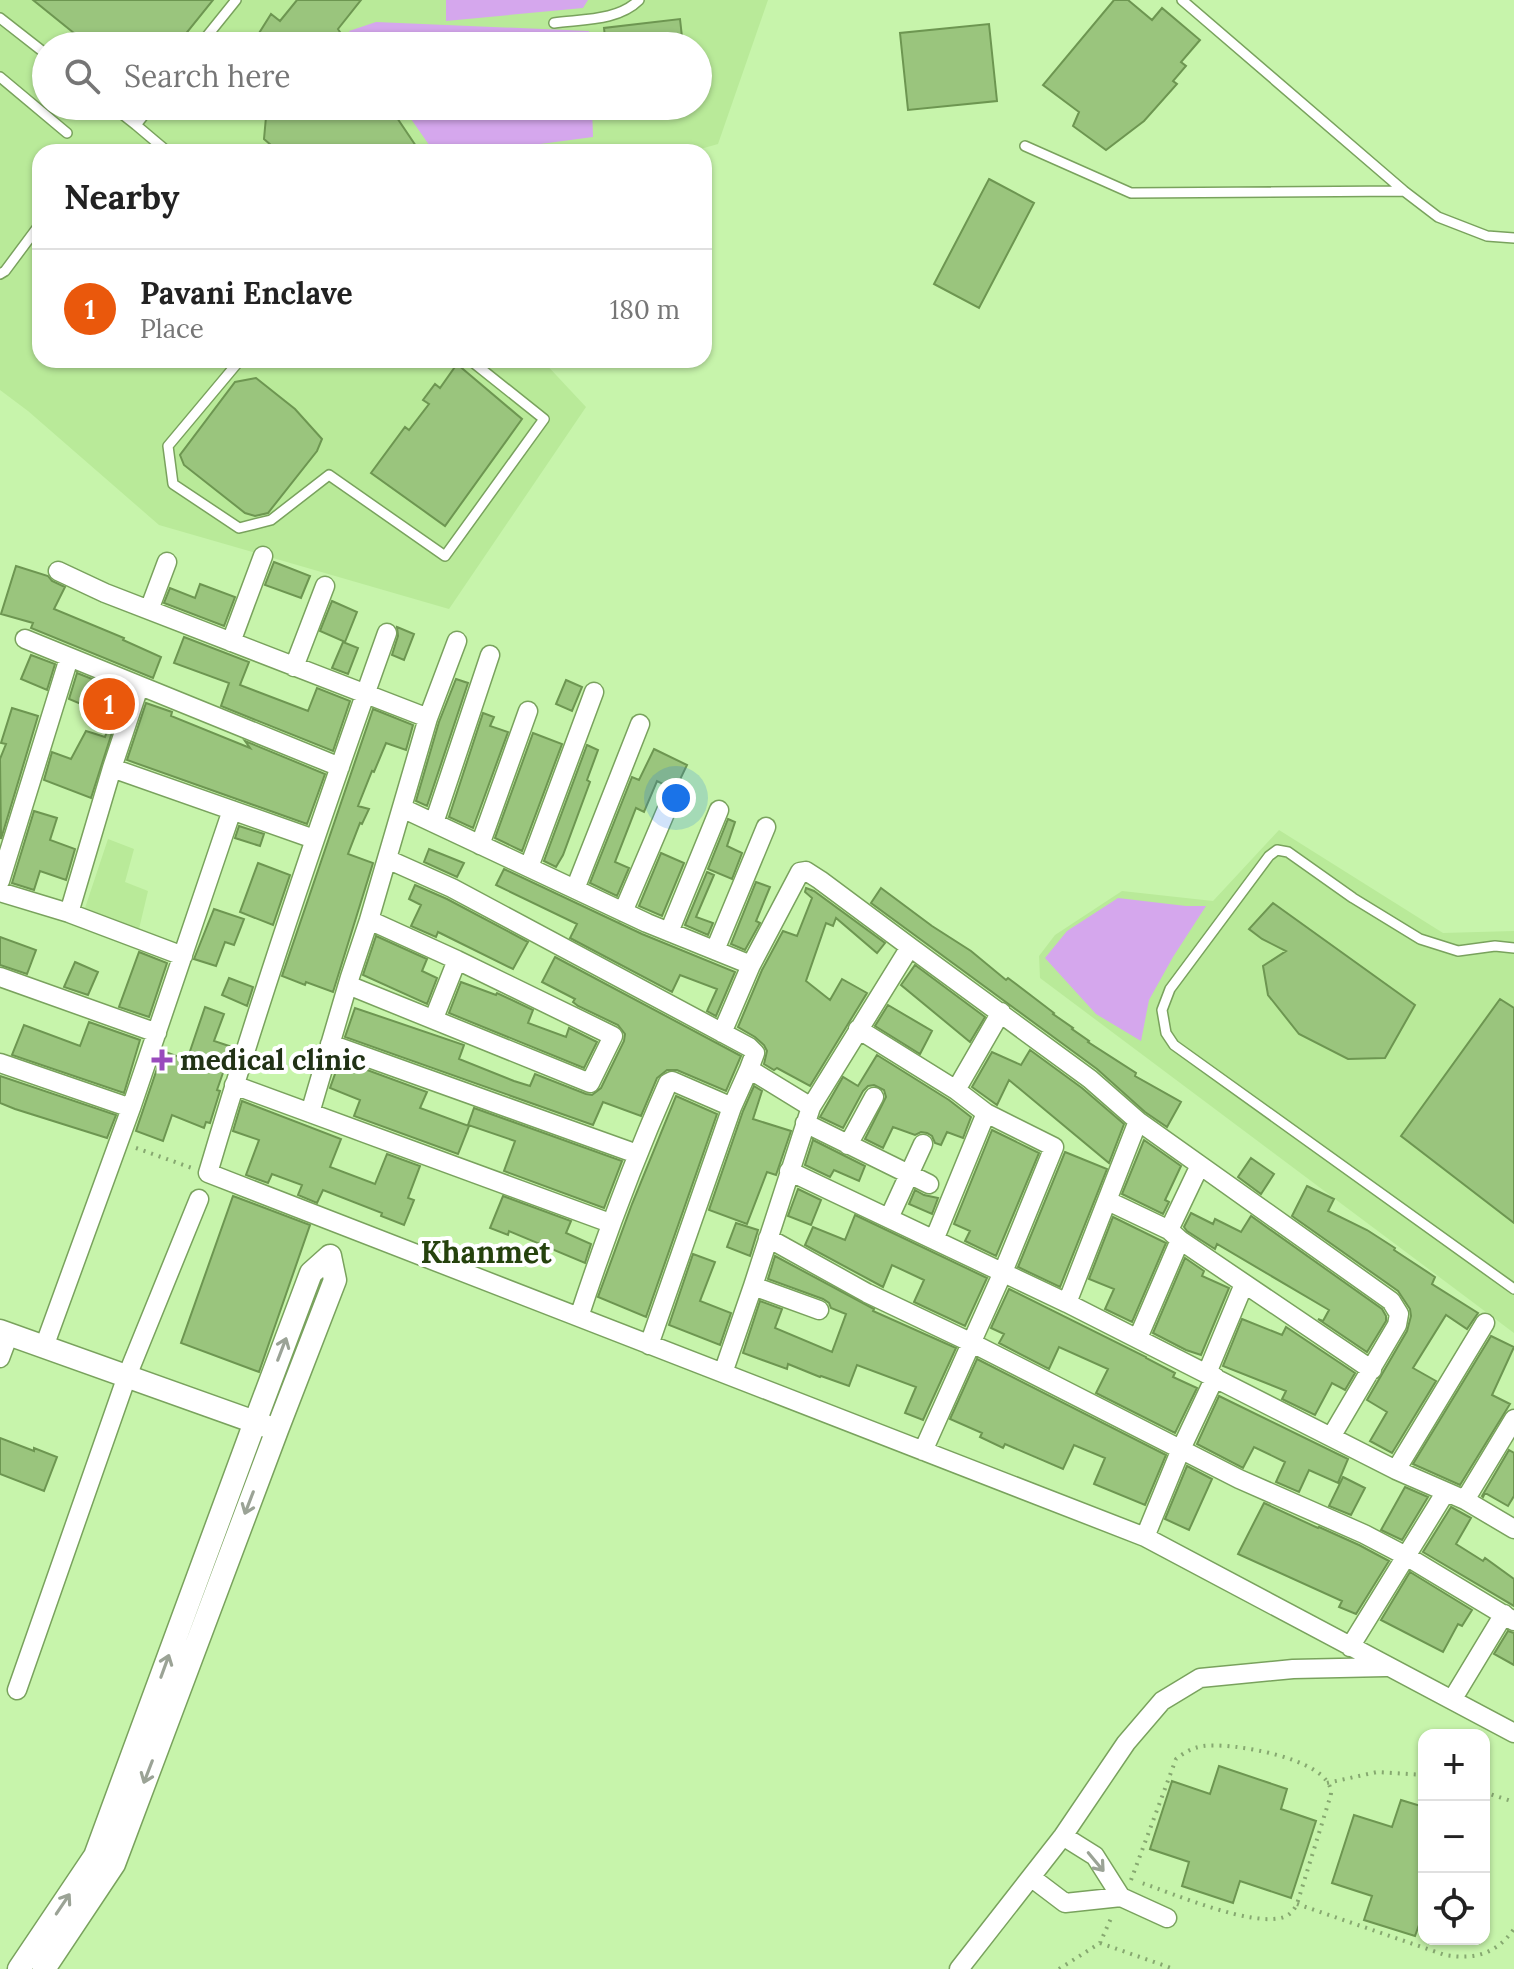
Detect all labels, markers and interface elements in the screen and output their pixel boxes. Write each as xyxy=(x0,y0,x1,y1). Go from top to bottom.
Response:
search box xyxy=(32,32,712,120)
icon: search xyxy=(60,54,104,98)
text: Search here xyxy=(124,57,291,95)
text: Nearby xyxy=(64,175,180,218)
text: Pavani Enclave xyxy=(140,274,353,312)
text: 1 xyxy=(85,293,95,326)
text: 180 m xyxy=(610,293,680,326)
text: Place xyxy=(140,312,204,345)
pin: 1 xyxy=(83,674,135,734)
your location xyxy=(656,778,696,818)
place label: medical clinic xyxy=(180,1042,366,1078)
marker: medical clinic xyxy=(151,1049,173,1071)
district label: Khanmet xyxy=(421,1233,552,1271)
one-way arrow xyxy=(276,1337,290,1362)
one-way arrow xyxy=(241,1490,255,1515)
one-way arrow xyxy=(158,1654,173,1679)
map controls xyxy=(1418,1729,1490,1945)
button: + xyxy=(1418,1729,1490,1801)
one-way arrow xyxy=(140,1760,154,1784)
button: − xyxy=(1418,1801,1490,1873)
one-way arrow xyxy=(1087,1852,1105,1873)
button: locate xyxy=(1418,1873,1490,1945)
one-way arrow xyxy=(55,1893,71,1916)

